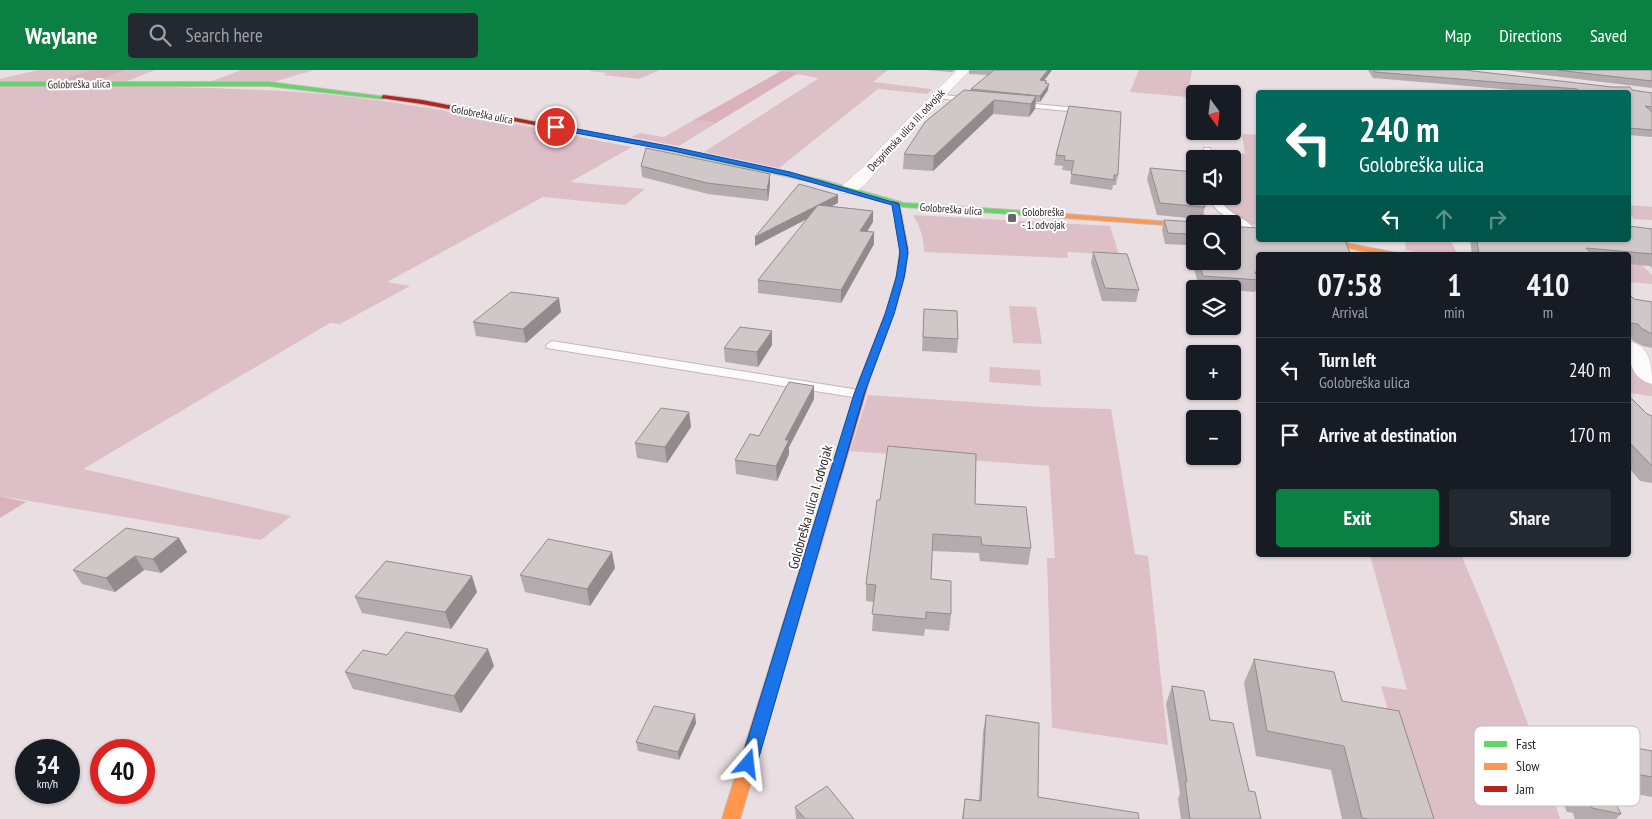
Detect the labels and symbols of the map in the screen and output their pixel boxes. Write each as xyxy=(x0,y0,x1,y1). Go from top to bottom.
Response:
street label: Golobreška ulica xyxy=(48,76,110,92)
street label: Desprimska ulica III. odvojak xyxy=(864,85,948,174)
north arrow xyxy=(1186,85,1241,140)
street label: Golobreška ulica xyxy=(450,101,514,127)
pin xyxy=(535,106,577,148)
street label: Golobreška ulica xyxy=(919,200,983,218)
place label: Golobreška - 1. odvojak xyxy=(1022,205,1066,232)
marker: Golobreška - 1. odvojak xyxy=(1006,212,1018,224)
street label: Golobreška ulica I. odvojak xyxy=(784,442,836,571)
legend xyxy=(1474,726,1640,806)
text: Fast xyxy=(1516,735,1536,753)
position arrow xyxy=(721,737,773,789)
speed limit sign: 40 xyxy=(90,739,155,804)
text: Slow xyxy=(1516,757,1540,775)
text: Jam xyxy=(1515,780,1534,798)

